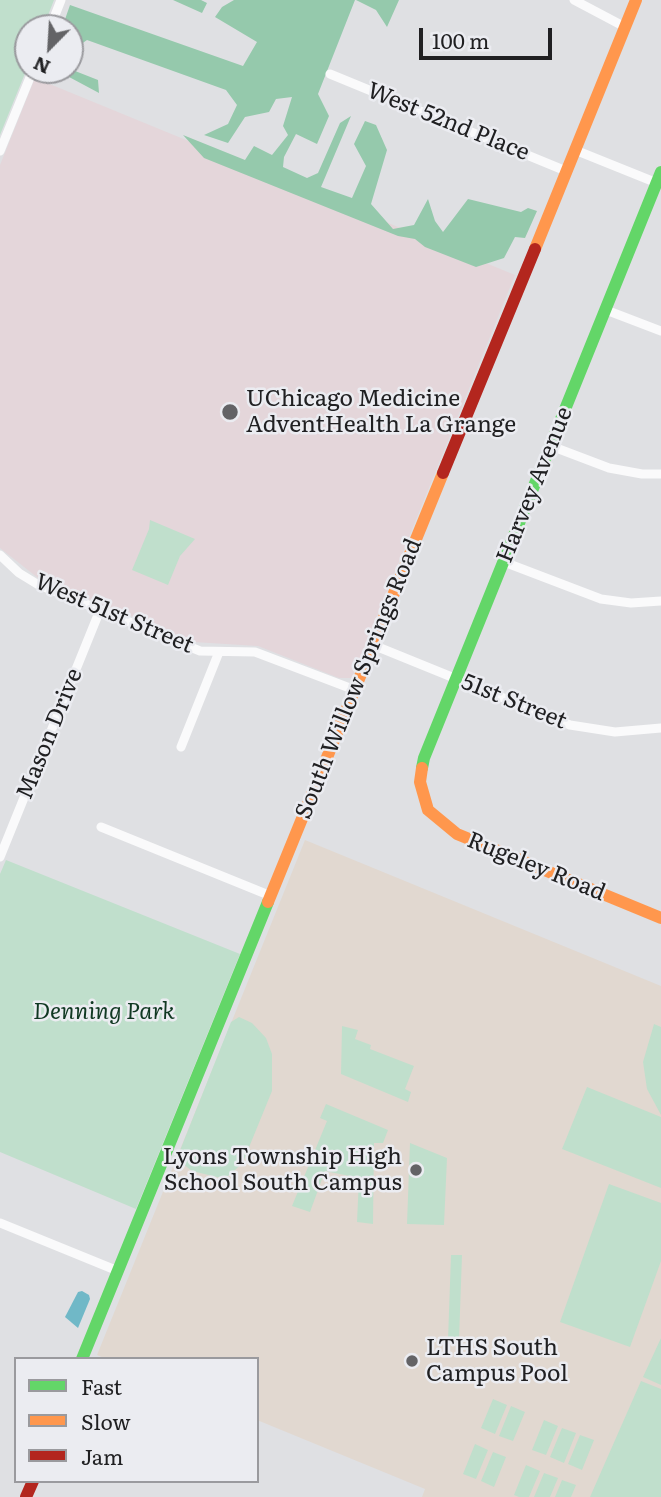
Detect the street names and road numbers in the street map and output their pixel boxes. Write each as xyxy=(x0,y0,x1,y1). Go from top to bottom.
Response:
street label: West 52nd Place xyxy=(363,77,533,167)
street label: Harvey Avenue xyxy=(491,403,579,567)
street label: South Willow Springs Road xyxy=(290,535,428,823)
street label: West 51st Street xyxy=(31,568,197,660)
street label: Mason Drive xyxy=(11,665,89,803)
street label: 51st Street xyxy=(457,668,571,736)
street label: Rugeley Road xyxy=(463,827,609,907)

